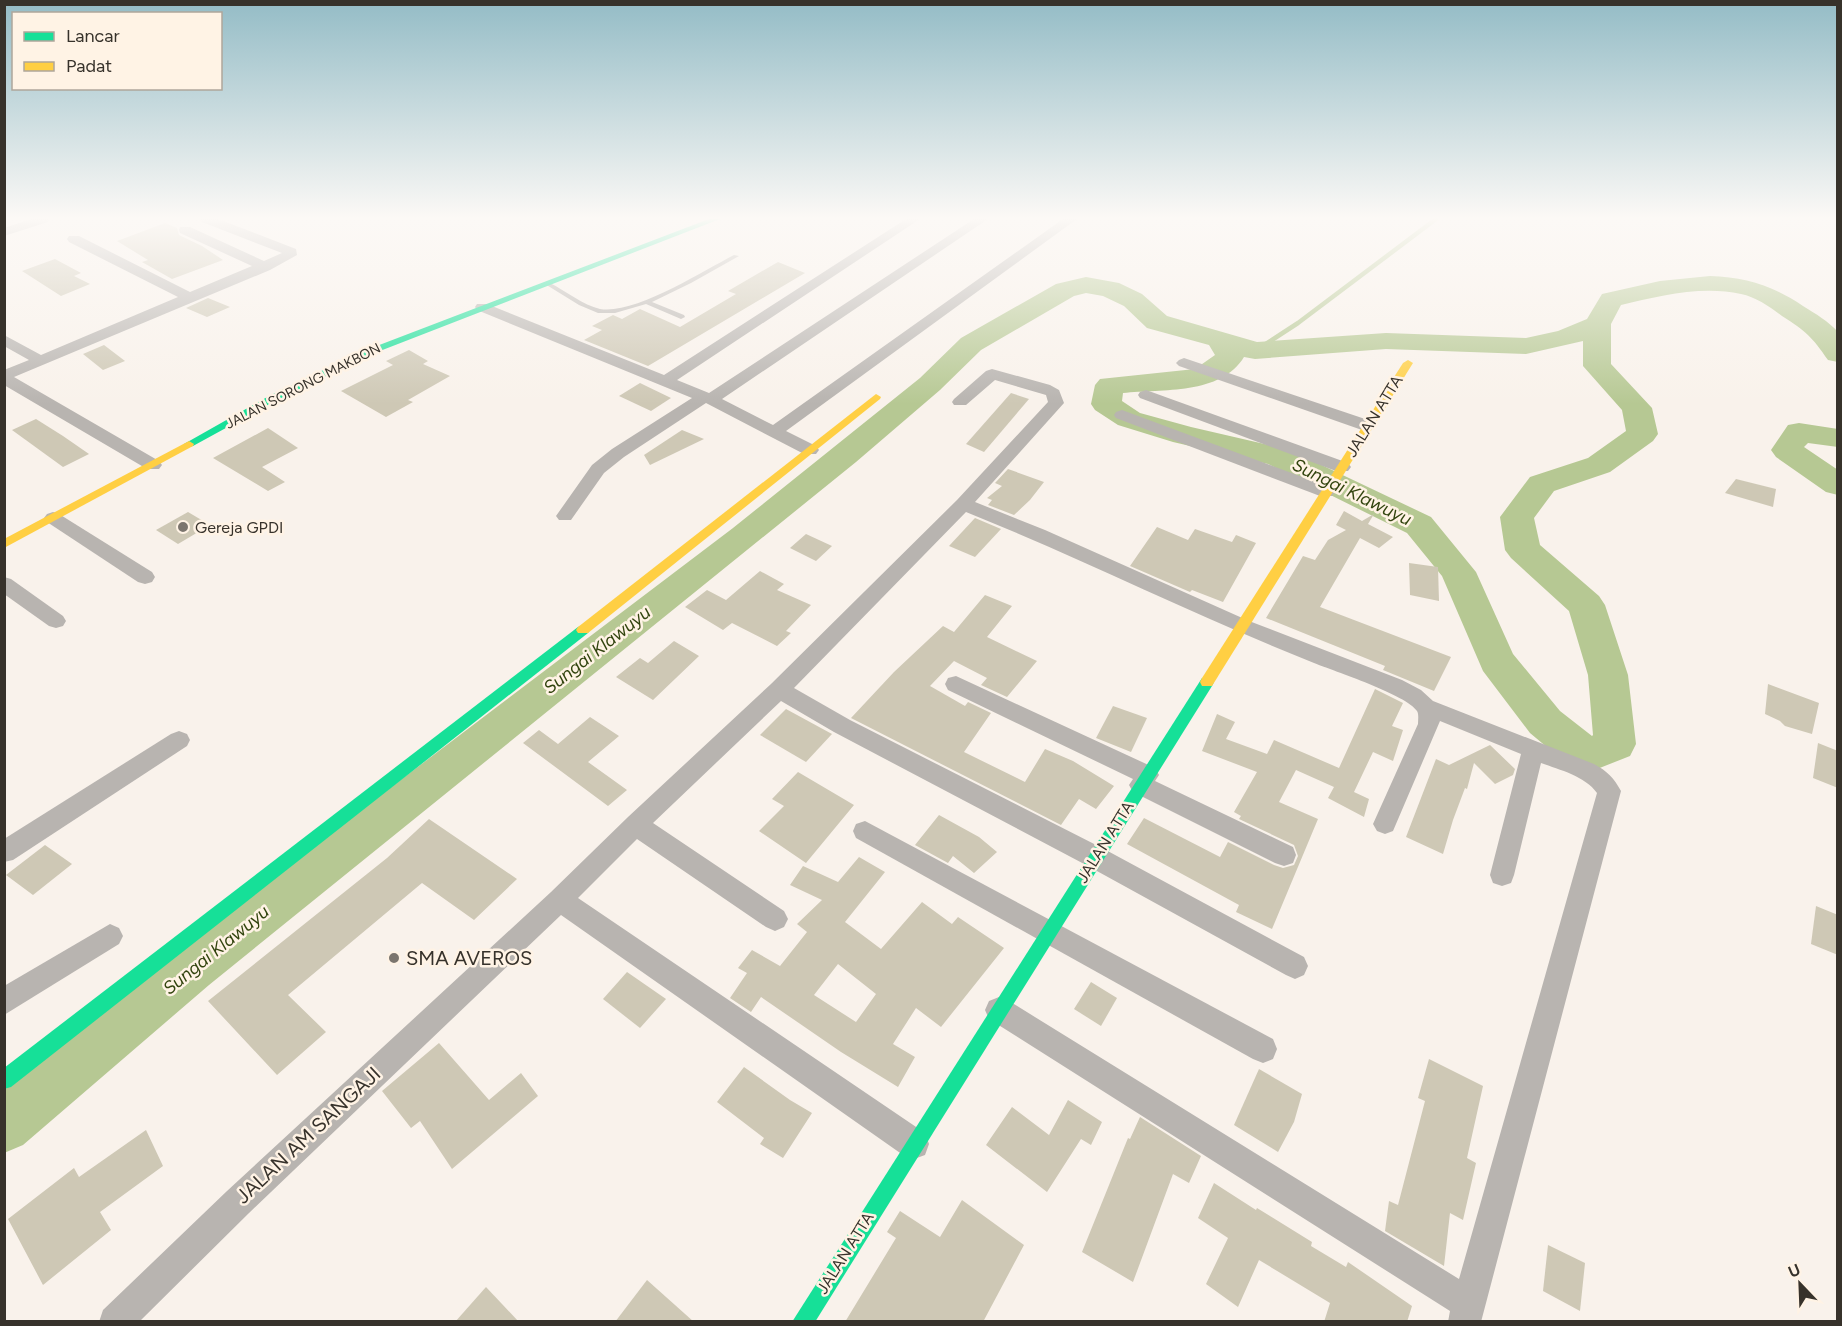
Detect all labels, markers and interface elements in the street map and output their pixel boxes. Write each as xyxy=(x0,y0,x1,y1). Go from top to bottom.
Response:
legend xyxy=(12,12,222,90)
text: Lancar xyxy=(66,25,120,47)
text: Padat xyxy=(66,55,112,77)
street label: JALAN SORONG MAKBON xyxy=(223,339,383,433)
street label: JALAN ATTA xyxy=(1341,372,1407,460)
water label: Sungai Klawuyu xyxy=(1289,454,1415,530)
place label: Gereja GPDI xyxy=(195,518,283,537)
marker: Gereja GPDI xyxy=(176,520,190,534)
water label: Sungai Klawuyu xyxy=(539,601,655,699)
street label: JALAN ATTA xyxy=(1072,798,1138,886)
water label: Sungai Klawuyu xyxy=(159,901,273,999)
place label: SMA AVEROS xyxy=(406,946,532,970)
marker: SMA AVEROS xyxy=(387,951,401,965)
street label: JALAN AM SANGAJI xyxy=(231,1062,385,1208)
street label: JALAN ATTA xyxy=(812,1209,878,1297)
north arrow xyxy=(1770,1254,1830,1314)
text: U xyxy=(1785,1260,1803,1282)

